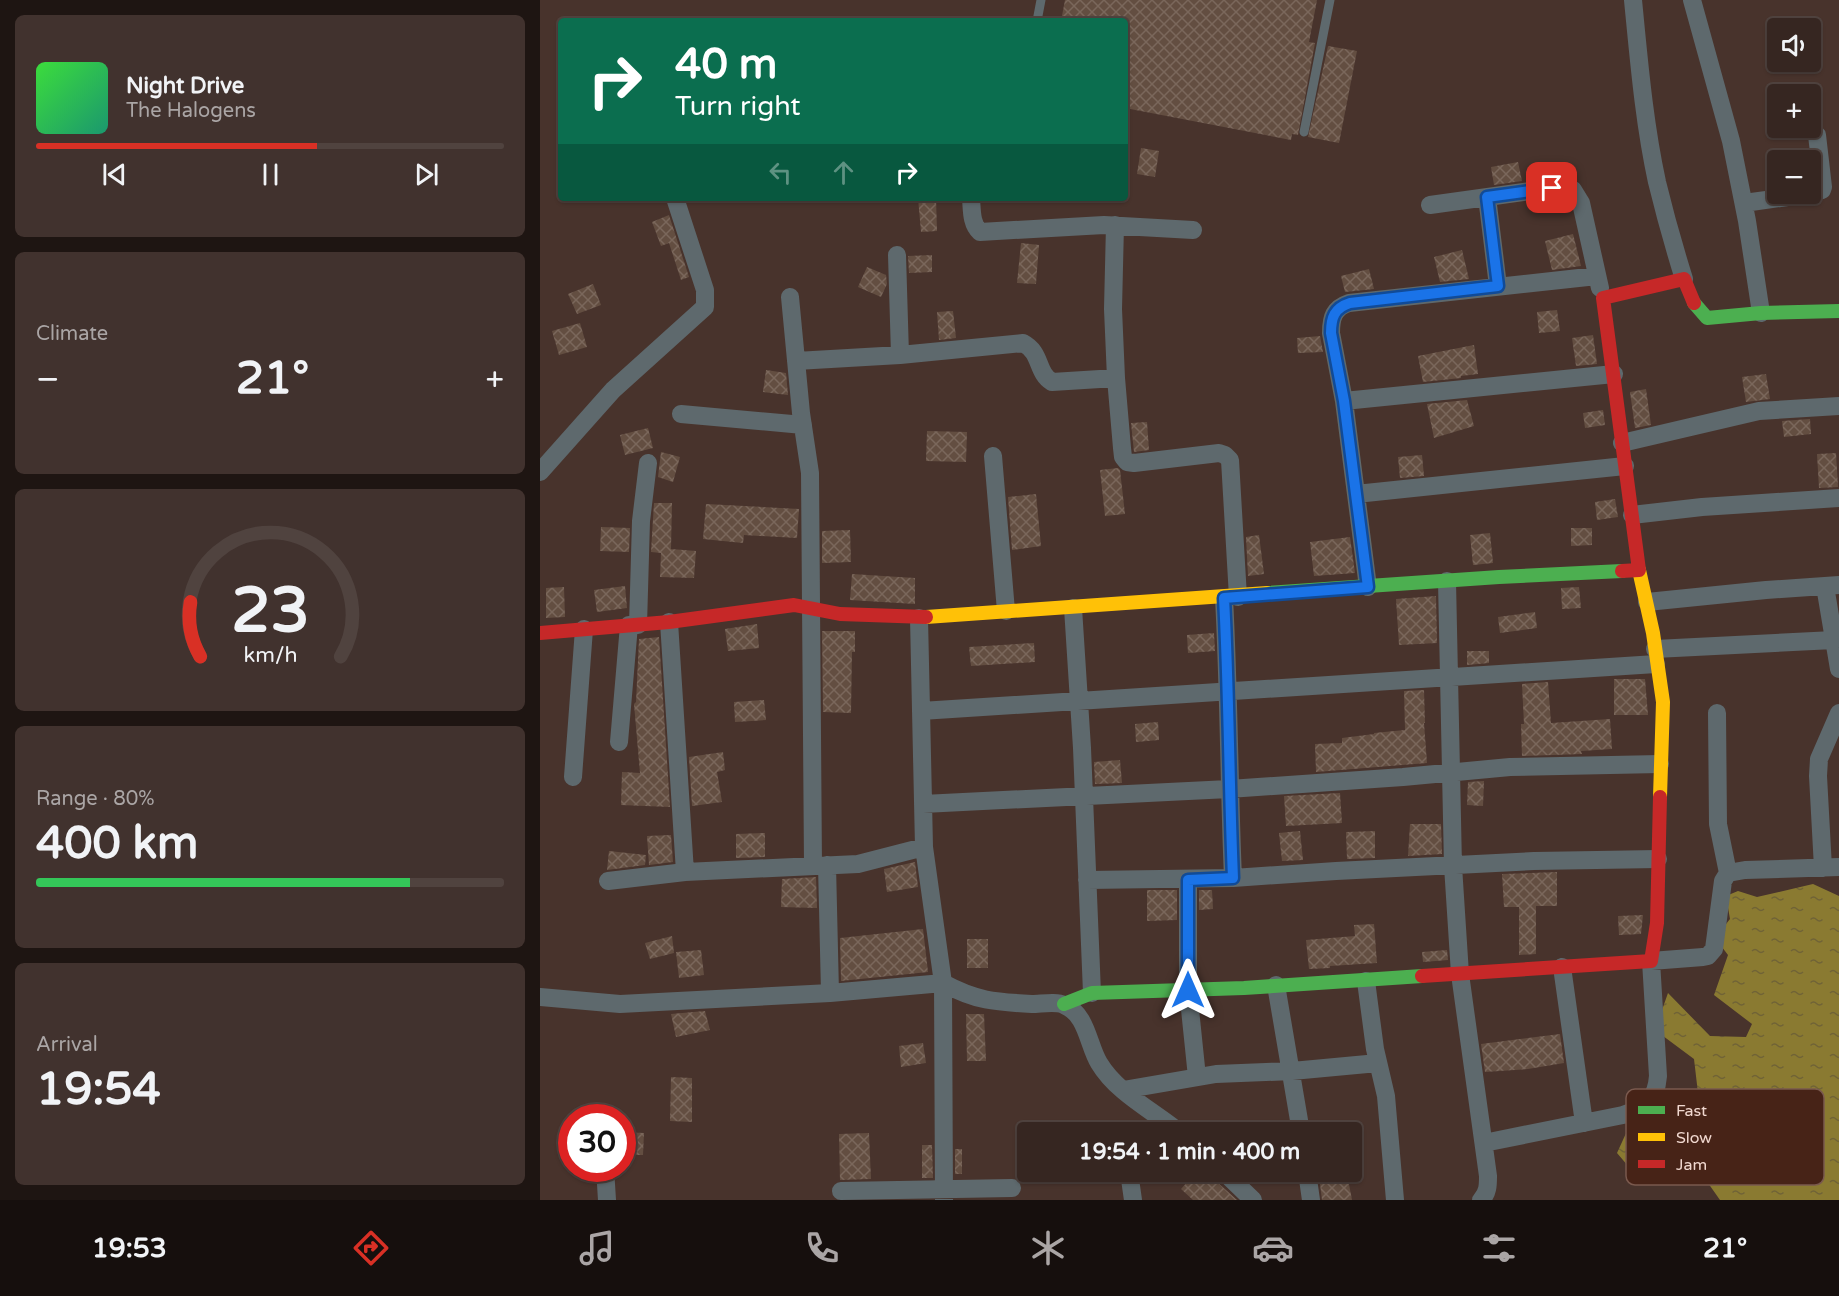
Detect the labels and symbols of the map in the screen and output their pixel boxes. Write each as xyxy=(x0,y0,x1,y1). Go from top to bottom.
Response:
pin xyxy=(1526,162,1577,213)
position arrow xyxy=(1156,958,1220,1022)
legend xyxy=(1626,1089,1824,1185)
text: Fast xyxy=(1676,1101,1707,1121)
speed limit sign: 30 xyxy=(558,1104,636,1182)
text: Slow xyxy=(1676,1128,1712,1148)
text: Jam xyxy=(1676,1155,1707,1175)

